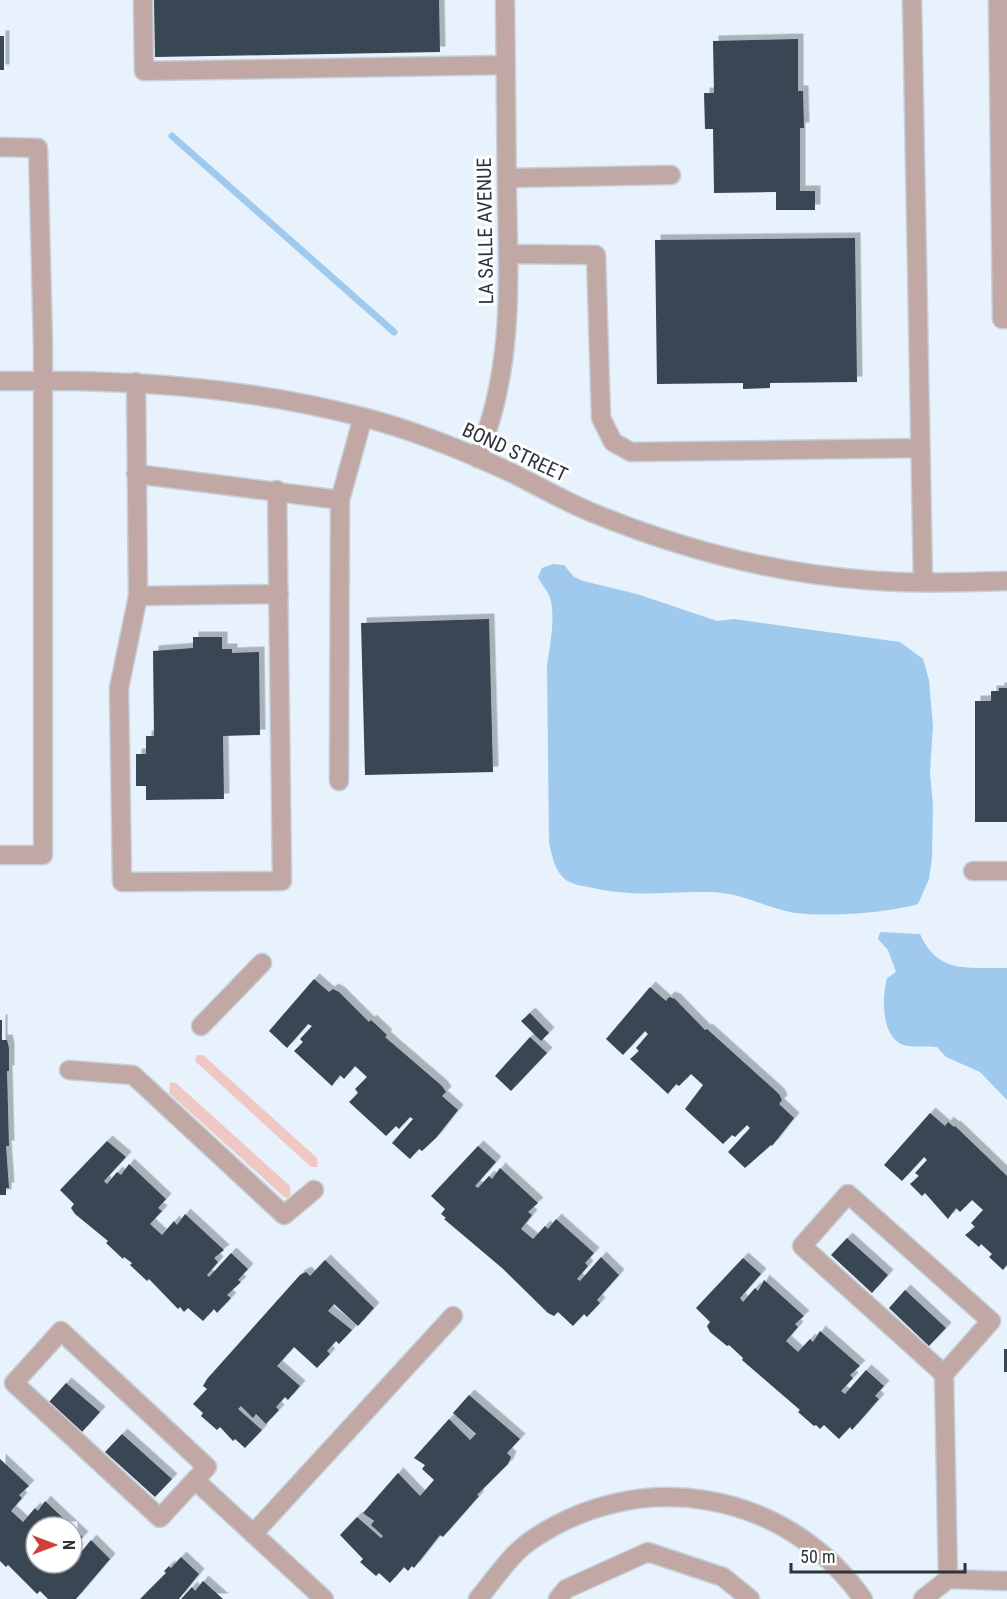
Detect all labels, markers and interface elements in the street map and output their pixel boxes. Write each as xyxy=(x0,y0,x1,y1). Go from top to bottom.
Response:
street label: LA SALLE AVENUE xyxy=(472,157,498,305)
street label: BOND STREET xyxy=(459,417,571,487)
north arrow xyxy=(24,1515,84,1575)
scale bar xyxy=(791,1536,965,1574)
text: N xyxy=(59,1540,78,1550)
text: 50 m xyxy=(800,1546,835,1567)

